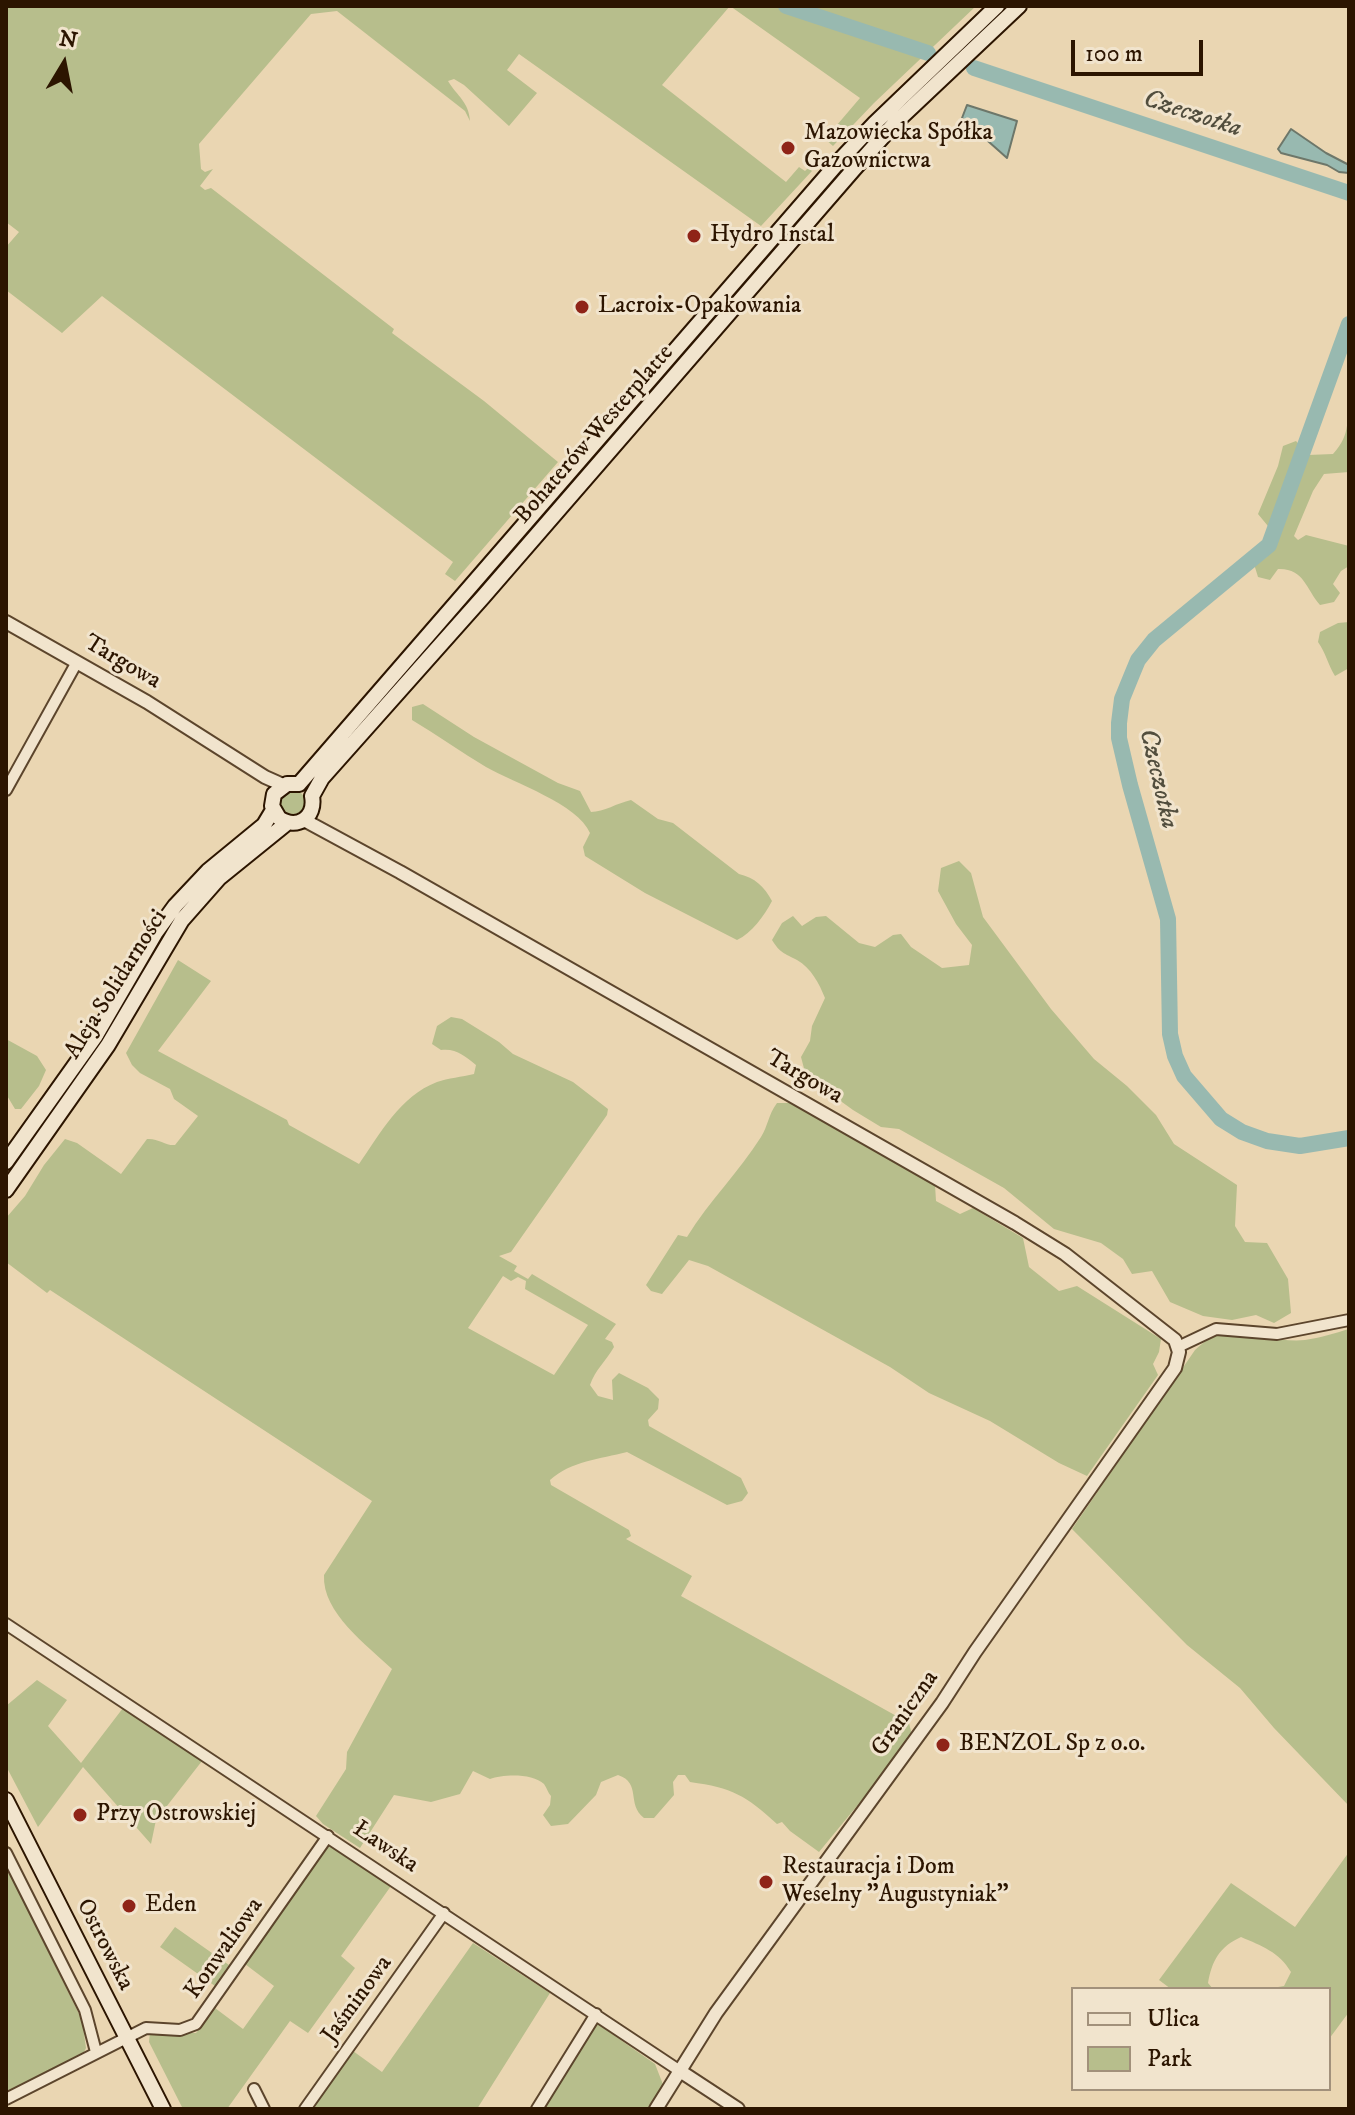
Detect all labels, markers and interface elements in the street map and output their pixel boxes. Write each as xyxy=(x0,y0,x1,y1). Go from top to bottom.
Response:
north arrow xyxy=(24,24,104,104)
scale bar xyxy=(1075,24,1207,74)
text: N xyxy=(57,25,79,55)
text: 100 m xyxy=(1085,39,1143,69)
water label: Czeczotka xyxy=(1139,84,1245,146)
place label: Mazowiecka Spółka Gazownictwa xyxy=(804,120,993,176)
marker: Mazowiecka Spółka Gazownictwa xyxy=(779,139,797,157)
place label: Hydro Instal xyxy=(710,222,834,250)
marker: Hydro Instal xyxy=(685,227,703,245)
place label: Lacroix-Opakowania xyxy=(598,293,801,321)
marker: Lacroix-Opakowania xyxy=(573,298,591,316)
street label: Bohaterów Westerplatte xyxy=(509,339,681,531)
street label: Targowa xyxy=(78,630,166,696)
water label: Czeczotka xyxy=(1130,726,1184,832)
street label: Aleja Solidarności xyxy=(60,905,174,1065)
street label: Targowa xyxy=(760,1045,848,1111)
street label: Graniczna xyxy=(866,1666,946,1762)
place label: BENZOL Sp z o.o. xyxy=(959,1731,1146,1759)
marker: BENZOL Sp z o.o. xyxy=(934,1736,952,1754)
place label: Przy Ostrowskiej xyxy=(96,1801,256,1829)
marker: Przy Ostrowskiej xyxy=(71,1806,89,1824)
street label: Ławska xyxy=(347,1816,423,1880)
place label: Restauracja i Dom Weselny "Augustyniak" xyxy=(782,1854,1009,1910)
marker: Restauracja i Dom Weselny "Augustyniak" xyxy=(757,1873,775,1891)
place label: Eden xyxy=(145,1892,196,1920)
street label: Konwaliowa xyxy=(180,1893,270,2005)
street label: Ostrowska xyxy=(69,1894,139,1996)
marker: Eden xyxy=(120,1897,138,1915)
street label: Jaśminowa xyxy=(317,1951,399,2049)
legend xyxy=(1071,1987,1331,2091)
text: Ulica xyxy=(1147,2004,1200,2034)
text: Park xyxy=(1147,2044,1192,2074)

